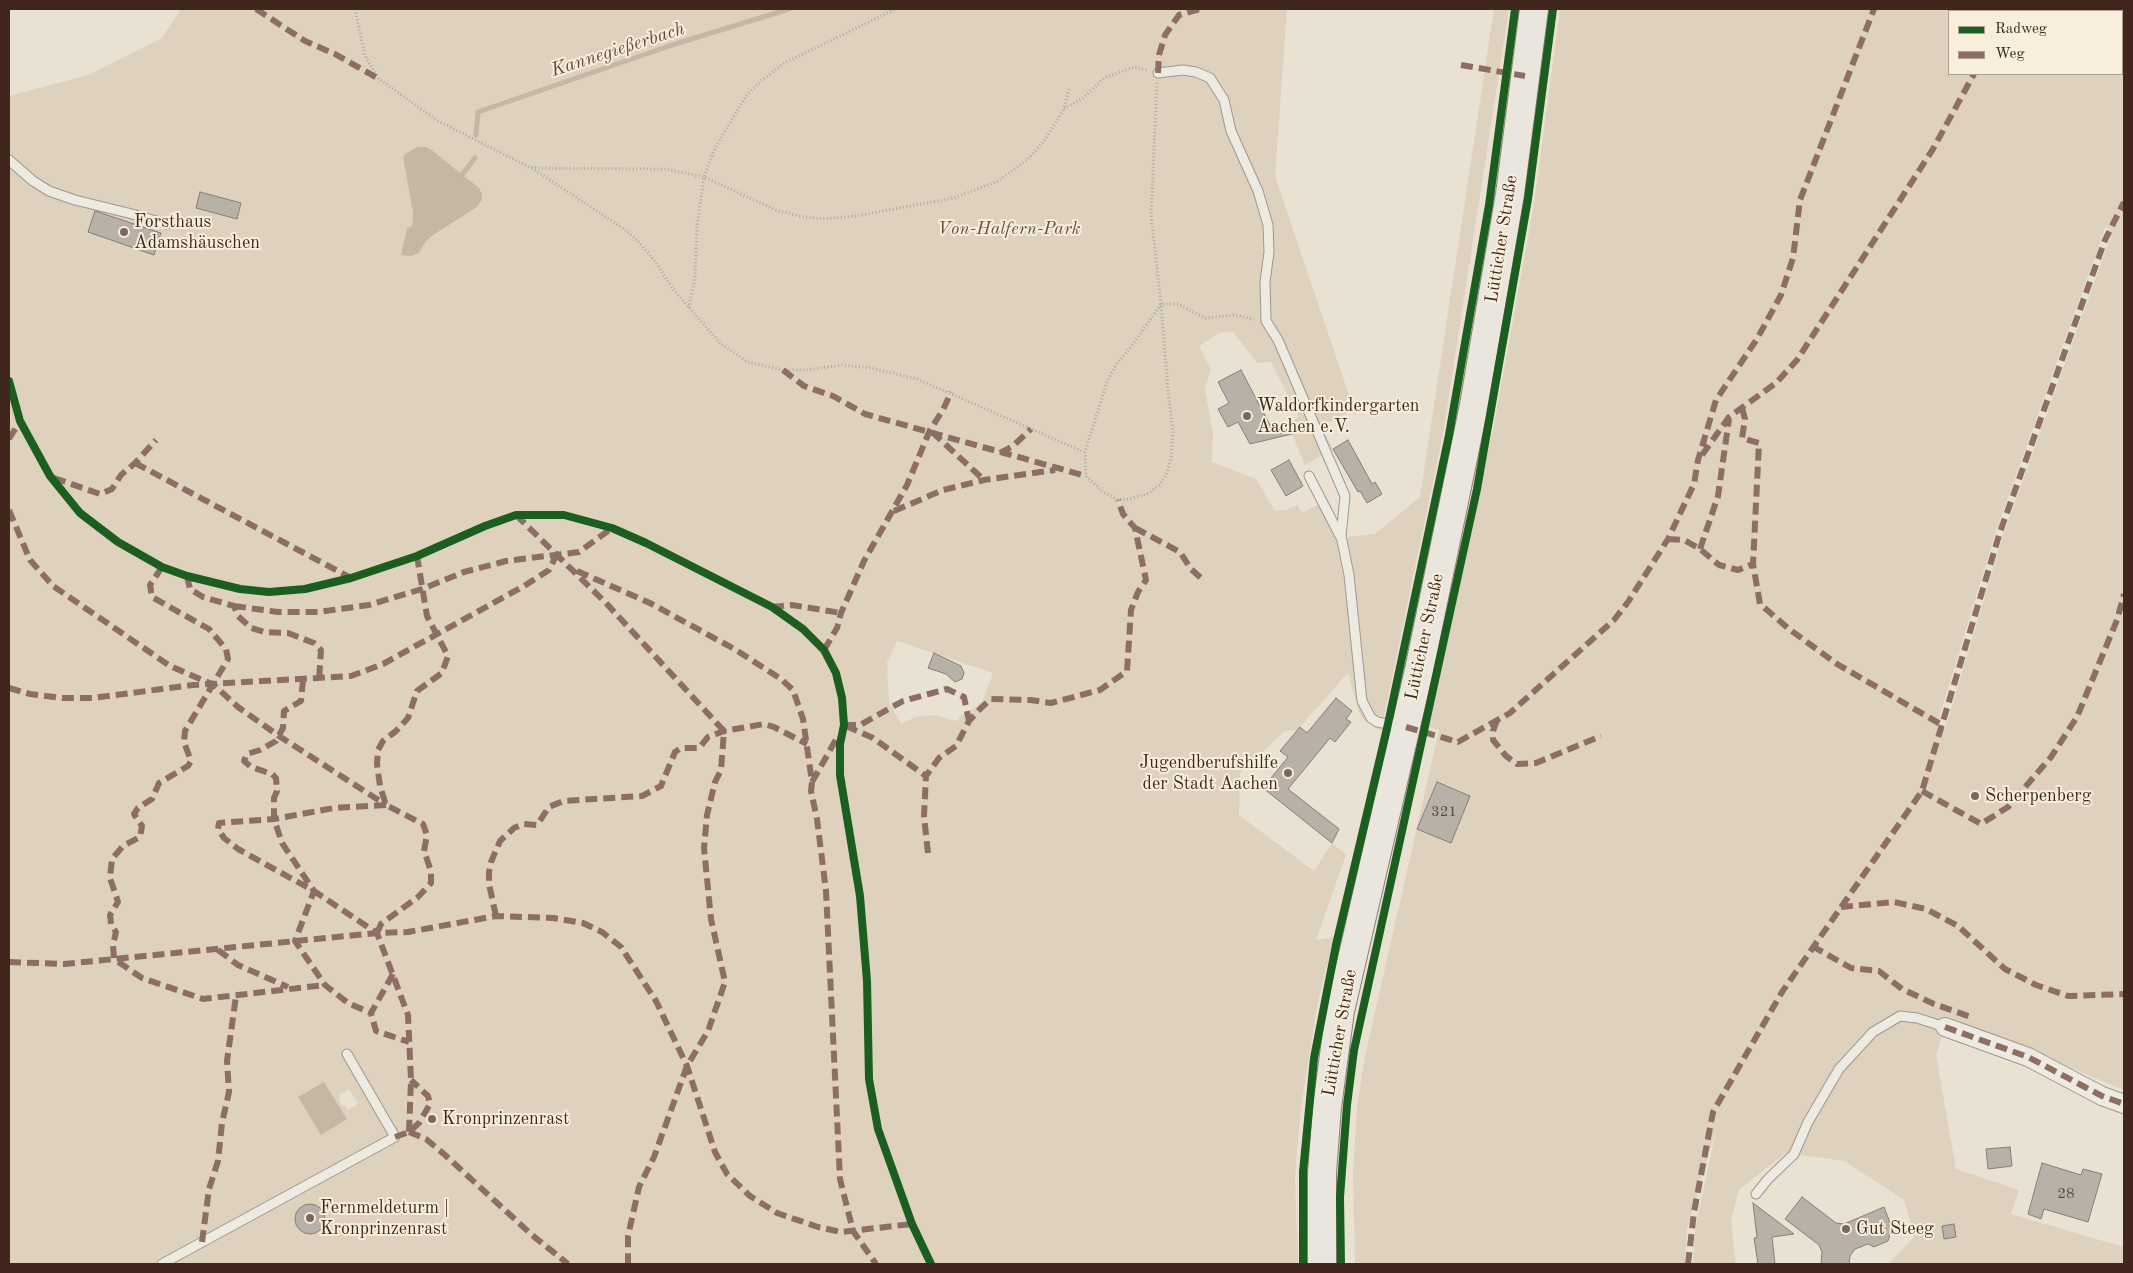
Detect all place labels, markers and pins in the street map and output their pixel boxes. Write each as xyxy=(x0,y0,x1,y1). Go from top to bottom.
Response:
place label: Forsthaus Adamshäuschen xyxy=(134,211,260,253)
marker: Forsthaus Adamshäuschen xyxy=(118,226,130,238)
place label: Waldorfkindergarten Aachen e.V. xyxy=(1257,395,1419,438)
marker: Waldorfkindergarten Aachen e.V. xyxy=(1241,410,1253,422)
place label: Jugendberufshilfe der Stadt Aachen xyxy=(1140,752,1278,794)
marker: Jugendberufshilfe der Stadt Aachen xyxy=(1282,767,1294,779)
place label: Scherpenberg xyxy=(1985,785,2091,807)
marker: Scherpenberg xyxy=(1969,790,1981,802)
place label: Kronprinzenrast xyxy=(442,1108,569,1130)
marker: Kronprinzenrast xyxy=(426,1113,438,1125)
place label: Fernmeldeturm | Kronprinzenrast xyxy=(320,1197,449,1240)
marker: Fernmeldeturm | Kronprinzenrast xyxy=(304,1212,316,1224)
place label: Gut Steeg xyxy=(1856,1218,1934,1240)
marker: Gut Steeg xyxy=(1840,1223,1852,1235)

